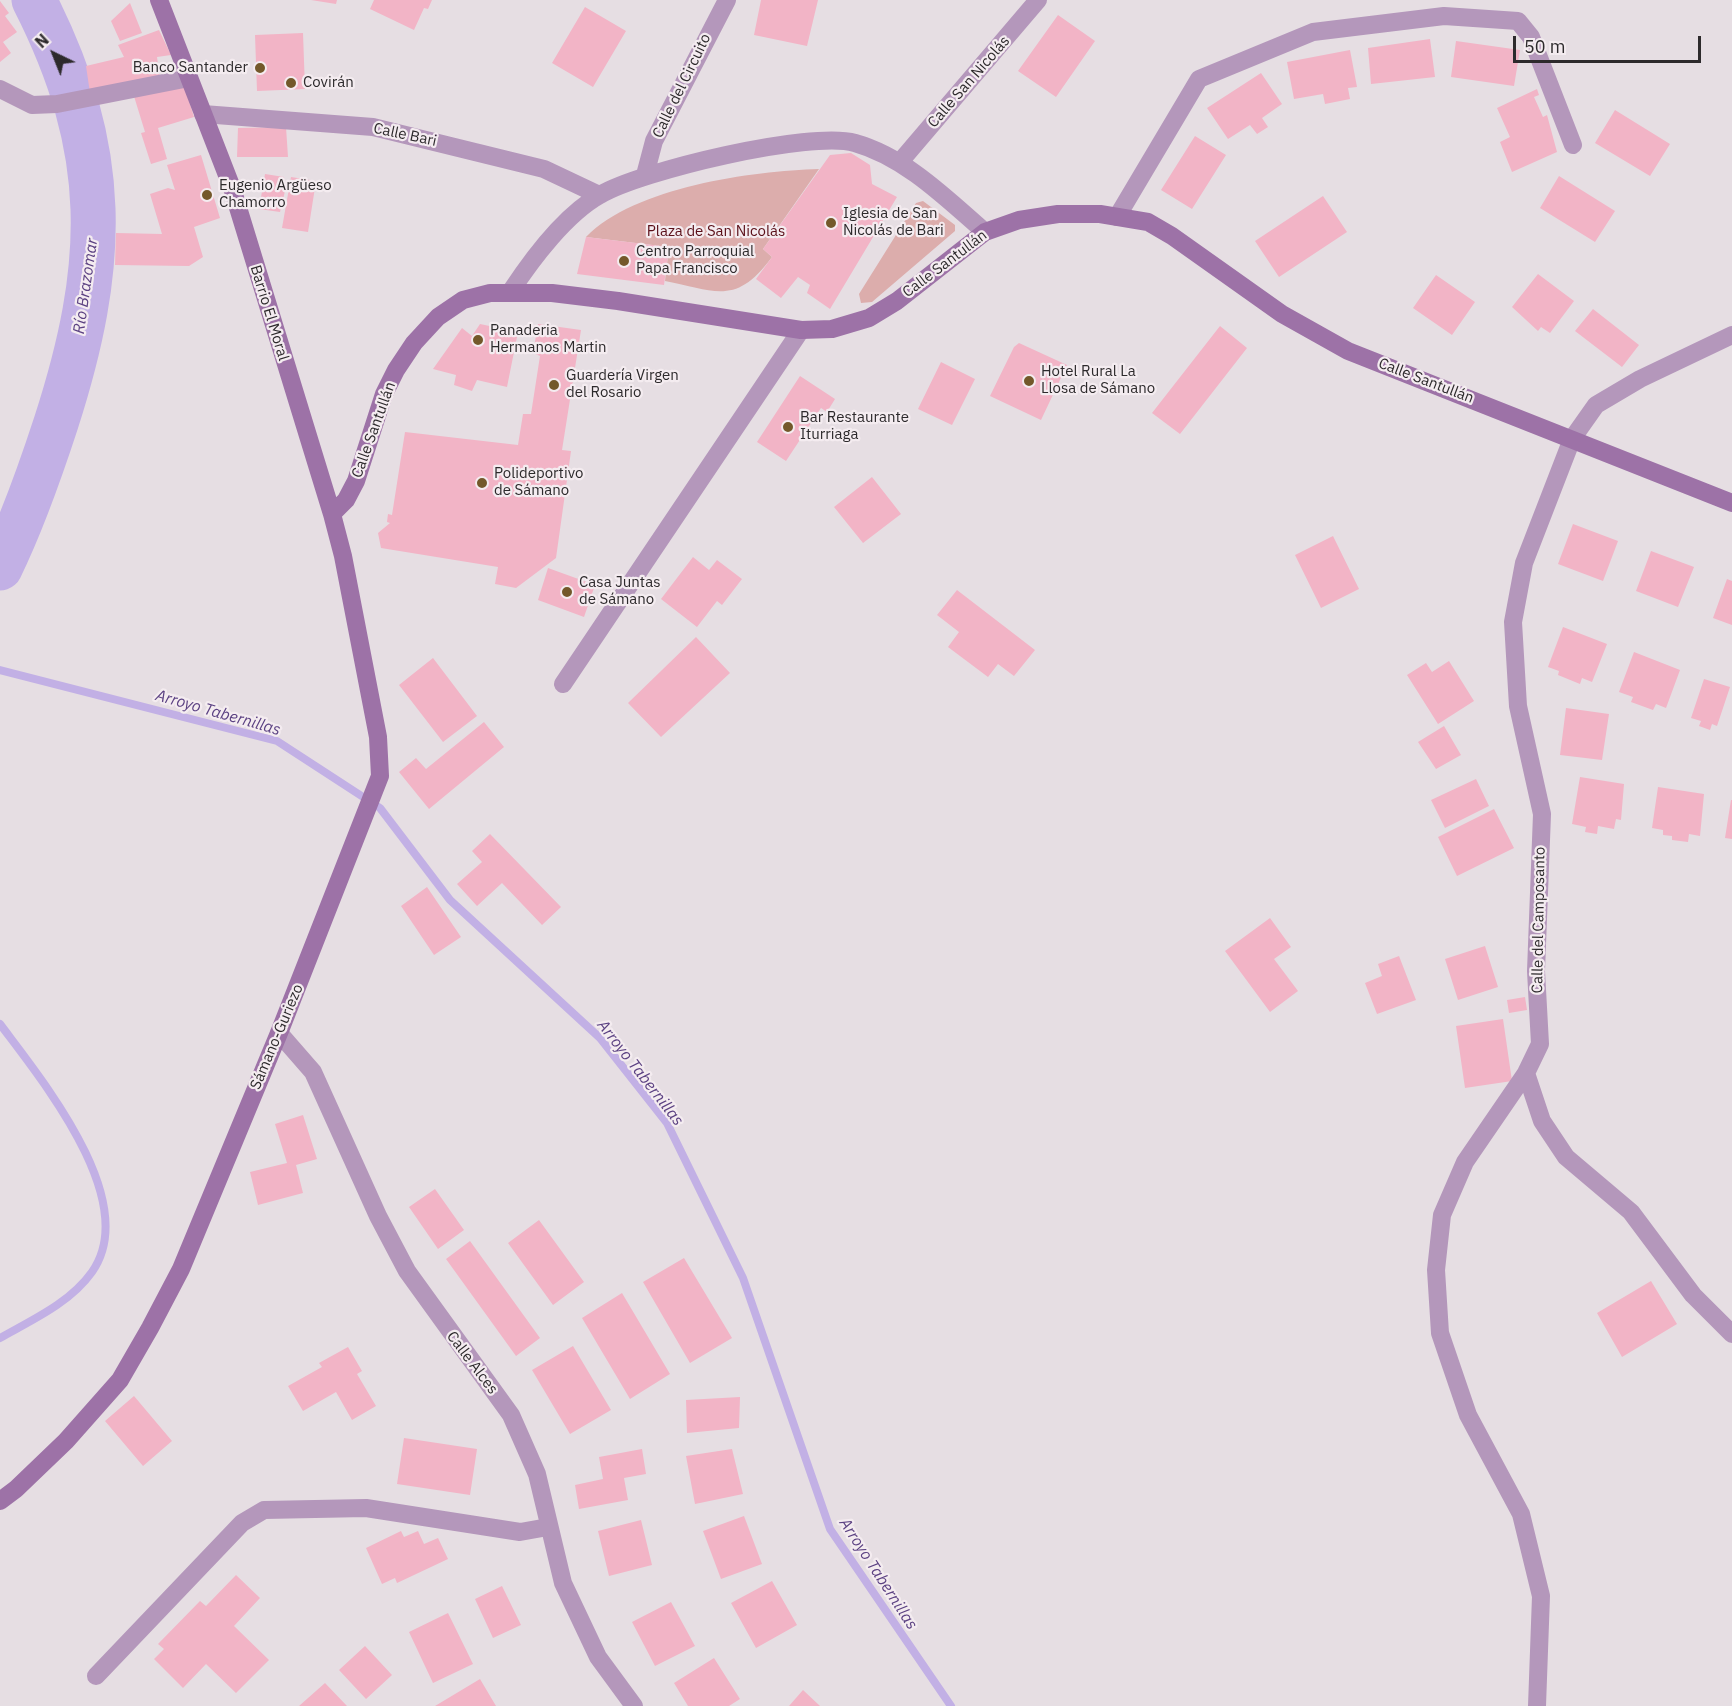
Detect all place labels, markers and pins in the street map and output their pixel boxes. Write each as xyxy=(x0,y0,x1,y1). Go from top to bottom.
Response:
place label: Banco Santander xyxy=(133,59,248,77)
marker: Banco Santander xyxy=(253,61,267,75)
place label: Covirán xyxy=(303,74,354,92)
marker: Covirán xyxy=(284,76,298,90)
place label: Eugenio Argüeso Chamorro xyxy=(219,177,332,212)
marker: Eugenio Argüeso Chamorro xyxy=(200,188,214,202)
place label: Iglesia de San Nicolás de Bari xyxy=(843,205,944,240)
marker: Iglesia de San Nicolás de Bari xyxy=(824,216,838,230)
place label: Centro Parroquial Papa Francisco xyxy=(636,243,754,278)
marker: Centro Parroquial Papa Francisco xyxy=(617,254,631,268)
place label: Panaderia Hermanos Martin xyxy=(490,322,607,357)
marker: Panaderia Hermanos Martin xyxy=(471,333,485,347)
place label: Hotel Rural La Llosa de Sámano xyxy=(1041,363,1155,398)
place label: Guardería Virgen del Rosario xyxy=(566,367,679,402)
marker: Hotel Rural La Llosa de Sámano xyxy=(1022,374,1036,388)
marker: Guardería Virgen del Rosario xyxy=(547,378,561,392)
place label: Bar Restaurante Iturriaga xyxy=(800,409,909,444)
marker: Bar Restaurante Iturriaga xyxy=(781,420,795,434)
place label: Polideportivo de Sámano xyxy=(494,465,583,500)
marker: Polideportivo de Sámano xyxy=(475,476,489,490)
place label: Casa Juntas de Sámano xyxy=(579,574,660,609)
marker: Casa Juntas de Sámano xyxy=(560,585,574,599)

